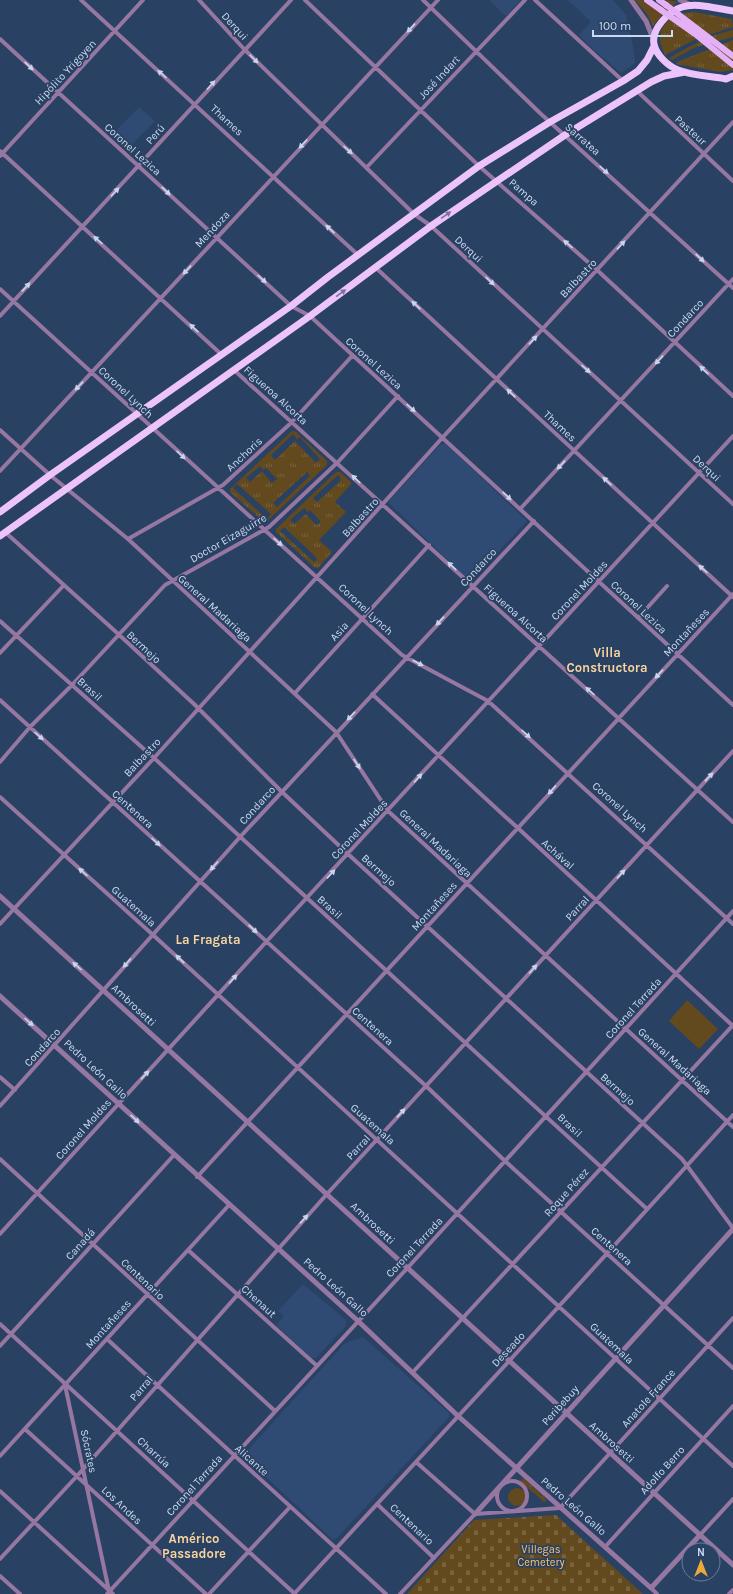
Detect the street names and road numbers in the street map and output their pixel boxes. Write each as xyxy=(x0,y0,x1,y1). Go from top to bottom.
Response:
street label: Derqui xyxy=(219,10,251,43)
street label: Hipólito Yrigoyen xyxy=(32,37,99,108)
street label: José Indart xyxy=(416,53,463,102)
street label: Thames xyxy=(208,102,246,139)
street label: Pasteur xyxy=(672,113,709,148)
street label: Coronel Lezica xyxy=(102,121,164,178)
street label: Sarratea xyxy=(562,121,603,158)
street label: Perú xyxy=(143,122,168,147)
street label: Pampa xyxy=(506,176,541,209)
street label: Mendoza xyxy=(192,208,233,250)
street label: Derqui xyxy=(452,233,485,265)
street label: Balbastro xyxy=(557,256,600,300)
street label: Condarco xyxy=(664,296,706,340)
street label: Coronel Lezica xyxy=(343,335,405,392)
street label: Figueroa Alcorta xyxy=(241,363,310,427)
street label: Coronel Lynch xyxy=(96,364,156,421)
street label: Thames xyxy=(541,408,579,445)
street label: Anchoris xyxy=(224,434,265,474)
street label: Derqui xyxy=(690,452,723,484)
street label: Balbastro xyxy=(339,495,381,540)
street label: Doctor Eizaguirre xyxy=(188,511,269,566)
street label: Condarco xyxy=(457,545,499,589)
street label: Coronel Moldes xyxy=(548,558,611,623)
street label: General Madariaga xyxy=(175,572,254,645)
street label: Coronel Lezica xyxy=(608,578,669,637)
street label: Coronel Lynch xyxy=(336,581,396,638)
street label: Figueroa Alcorta xyxy=(481,581,550,645)
street label: Montañeses xyxy=(661,605,712,659)
street label: Asia xyxy=(327,619,351,644)
street label: Bermejo xyxy=(124,628,163,666)
street label: Brasil xyxy=(75,675,105,704)
street label: Balbastro xyxy=(121,735,164,779)
street label: Coronel Lynch xyxy=(589,779,650,836)
street label: Condarco xyxy=(237,783,278,827)
street label: Centenera xyxy=(109,787,156,831)
street label: Coronel Moldes xyxy=(328,797,391,862)
street label: General Madariaga xyxy=(397,806,475,880)
street label: Achával xyxy=(539,836,577,872)
street label: Bermejo xyxy=(359,852,399,889)
street label: Montañeses xyxy=(409,879,460,934)
street label: Guatemala xyxy=(109,883,158,930)
street label: Brasil xyxy=(315,893,345,922)
street label: Parral xyxy=(563,893,592,923)
street label: Coronel Terrada xyxy=(603,975,664,1042)
street label: Ambrosetti xyxy=(109,981,159,1029)
street label: Centenera xyxy=(349,1004,396,1048)
street label: Condarco xyxy=(22,1025,63,1069)
street label: General Madariaga xyxy=(635,1025,714,1098)
street label: Pedro León Gallo xyxy=(61,1037,130,1102)
street label: Bermejo xyxy=(598,1071,638,1108)
street label: Coronel Moldes xyxy=(53,1096,114,1162)
street label: Guatemala xyxy=(348,1101,397,1148)
street label: Brasil xyxy=(555,1111,585,1140)
street label: Parral xyxy=(344,1132,373,1162)
street label: Roque Pérez xyxy=(541,1165,592,1219)
street label: Ambrosetti xyxy=(348,1199,398,1247)
street label: Coronel Terrada xyxy=(383,1215,446,1280)
street label: Centenera xyxy=(588,1224,635,1268)
street label: Canadá xyxy=(63,1226,98,1263)
street label: Pedro León Gallo xyxy=(301,1255,371,1320)
street label: Centenario xyxy=(118,1256,167,1303)
street label: Chenaut xyxy=(239,1282,279,1320)
street label: Montañeses xyxy=(83,1297,134,1352)
street label: Guatemala xyxy=(587,1320,636,1367)
street label: Deseado xyxy=(489,1329,528,1369)
street label: Anatole France xyxy=(619,1366,678,1430)
street label: Parral xyxy=(127,1373,156,1404)
street label: Peribebuy xyxy=(539,1383,582,1428)
street label: Ambrosetti xyxy=(586,1419,637,1466)
street label: Sócrates xyxy=(78,1428,99,1474)
street label: Charrúa xyxy=(134,1434,173,1471)
street label: Alicante xyxy=(232,1442,271,1479)
street label: Adolfo Berro xyxy=(637,1443,688,1497)
street label: Coronel Terrada xyxy=(164,1452,225,1519)
street label: Pedro León Gallo xyxy=(538,1474,609,1538)
street label: Los Andes xyxy=(99,1483,145,1527)
street label: Centenario xyxy=(387,1501,436,1548)

